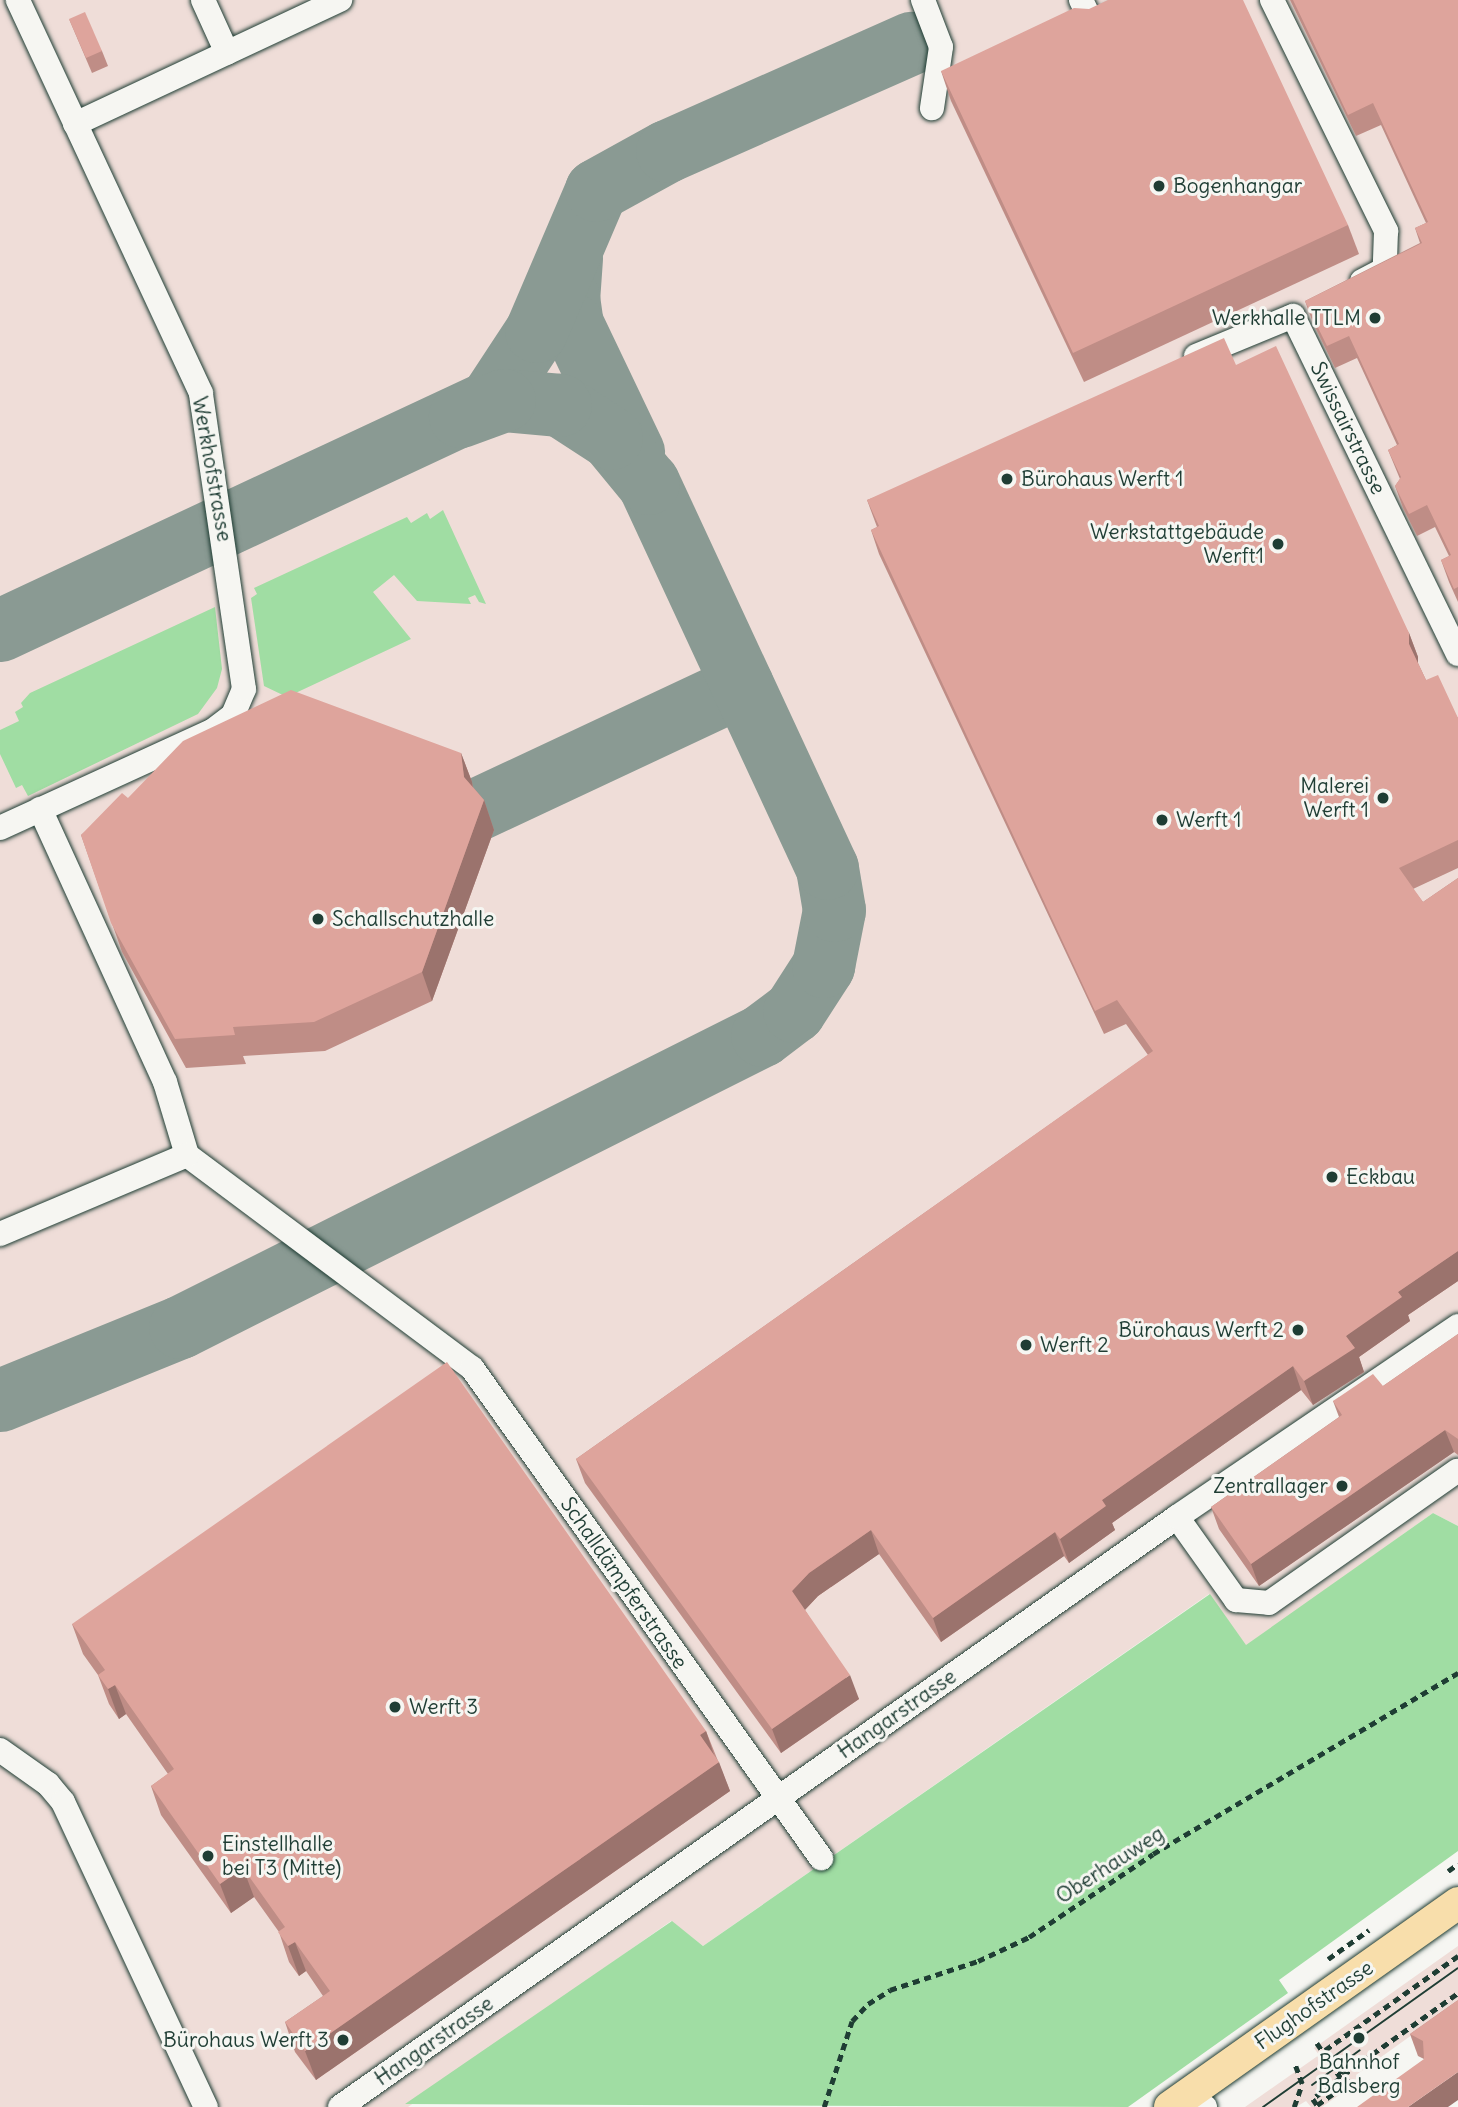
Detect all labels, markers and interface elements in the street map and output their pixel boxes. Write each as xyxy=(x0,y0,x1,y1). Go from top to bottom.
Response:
place label: Bogenhangar xyxy=(1173,173,1302,199)
marker: Bogenhangar xyxy=(1151,178,1167,194)
place label: Werkhalle TTLM xyxy=(1212,305,1361,331)
marker: Werkhalle TTLM xyxy=(1367,310,1383,326)
street label: Swissairstrasse xyxy=(1305,358,1391,498)
street label: Werkhofstrasse xyxy=(187,394,237,544)
place label: Bürohaus Werft 1 xyxy=(1021,466,1183,492)
marker: Bürohaus Werft 1 xyxy=(999,471,1015,487)
place label: Werkstattgebäude Werft1 xyxy=(1090,519,1264,569)
marker: Werkstattgebäude Werft1 xyxy=(1270,536,1286,552)
place label: Malerei Werft 1 xyxy=(1300,773,1369,823)
marker: Malerei Werft 1 xyxy=(1375,790,1391,806)
place label: Werft 1 xyxy=(1176,807,1241,833)
marker: Werft 1 xyxy=(1154,812,1170,828)
place label: Schallschutzhalle xyxy=(332,906,494,932)
marker: Schallschutzhalle xyxy=(310,911,326,927)
place label: Eckbau xyxy=(1346,1164,1415,1190)
marker: Eckbau xyxy=(1324,1169,1340,1185)
place label: Bürohaus Werft 2 xyxy=(1118,1317,1284,1343)
marker: Bürohaus Werft 2 xyxy=(1290,1322,1306,1338)
place label: Werft 2 xyxy=(1040,1332,1109,1358)
marker: Werft 2 xyxy=(1018,1337,1034,1353)
place label: Zentrallager xyxy=(1213,1473,1328,1499)
marker: Zentrallager xyxy=(1334,1478,1350,1494)
street label: Schalldämpferstrasse xyxy=(555,1492,693,1674)
street label: Hangarstrasse xyxy=(833,1664,961,1764)
place label: Werft 3 xyxy=(409,1694,478,1720)
marker: Werft 3 xyxy=(387,1699,403,1715)
street label: Oberhauweg xyxy=(1051,1821,1169,1909)
place label: Einstellhalle bei T3 (Mitte) xyxy=(222,1831,341,1881)
marker: Einstellhalle bei T3 (Mitte) xyxy=(200,1848,216,1864)
street label: Flughofstrasse xyxy=(1250,1955,1378,2055)
street label: Hangarstrasse xyxy=(370,1991,498,2091)
place label: Bürohaus Werft 3 xyxy=(163,2027,329,2053)
marker: Bahnhof Balsberg xyxy=(1351,2030,1367,2046)
marker: Bürohaus Werft 3 xyxy=(335,2032,351,2048)
place label: Bahnhof Balsberg xyxy=(1318,2049,1400,2099)

